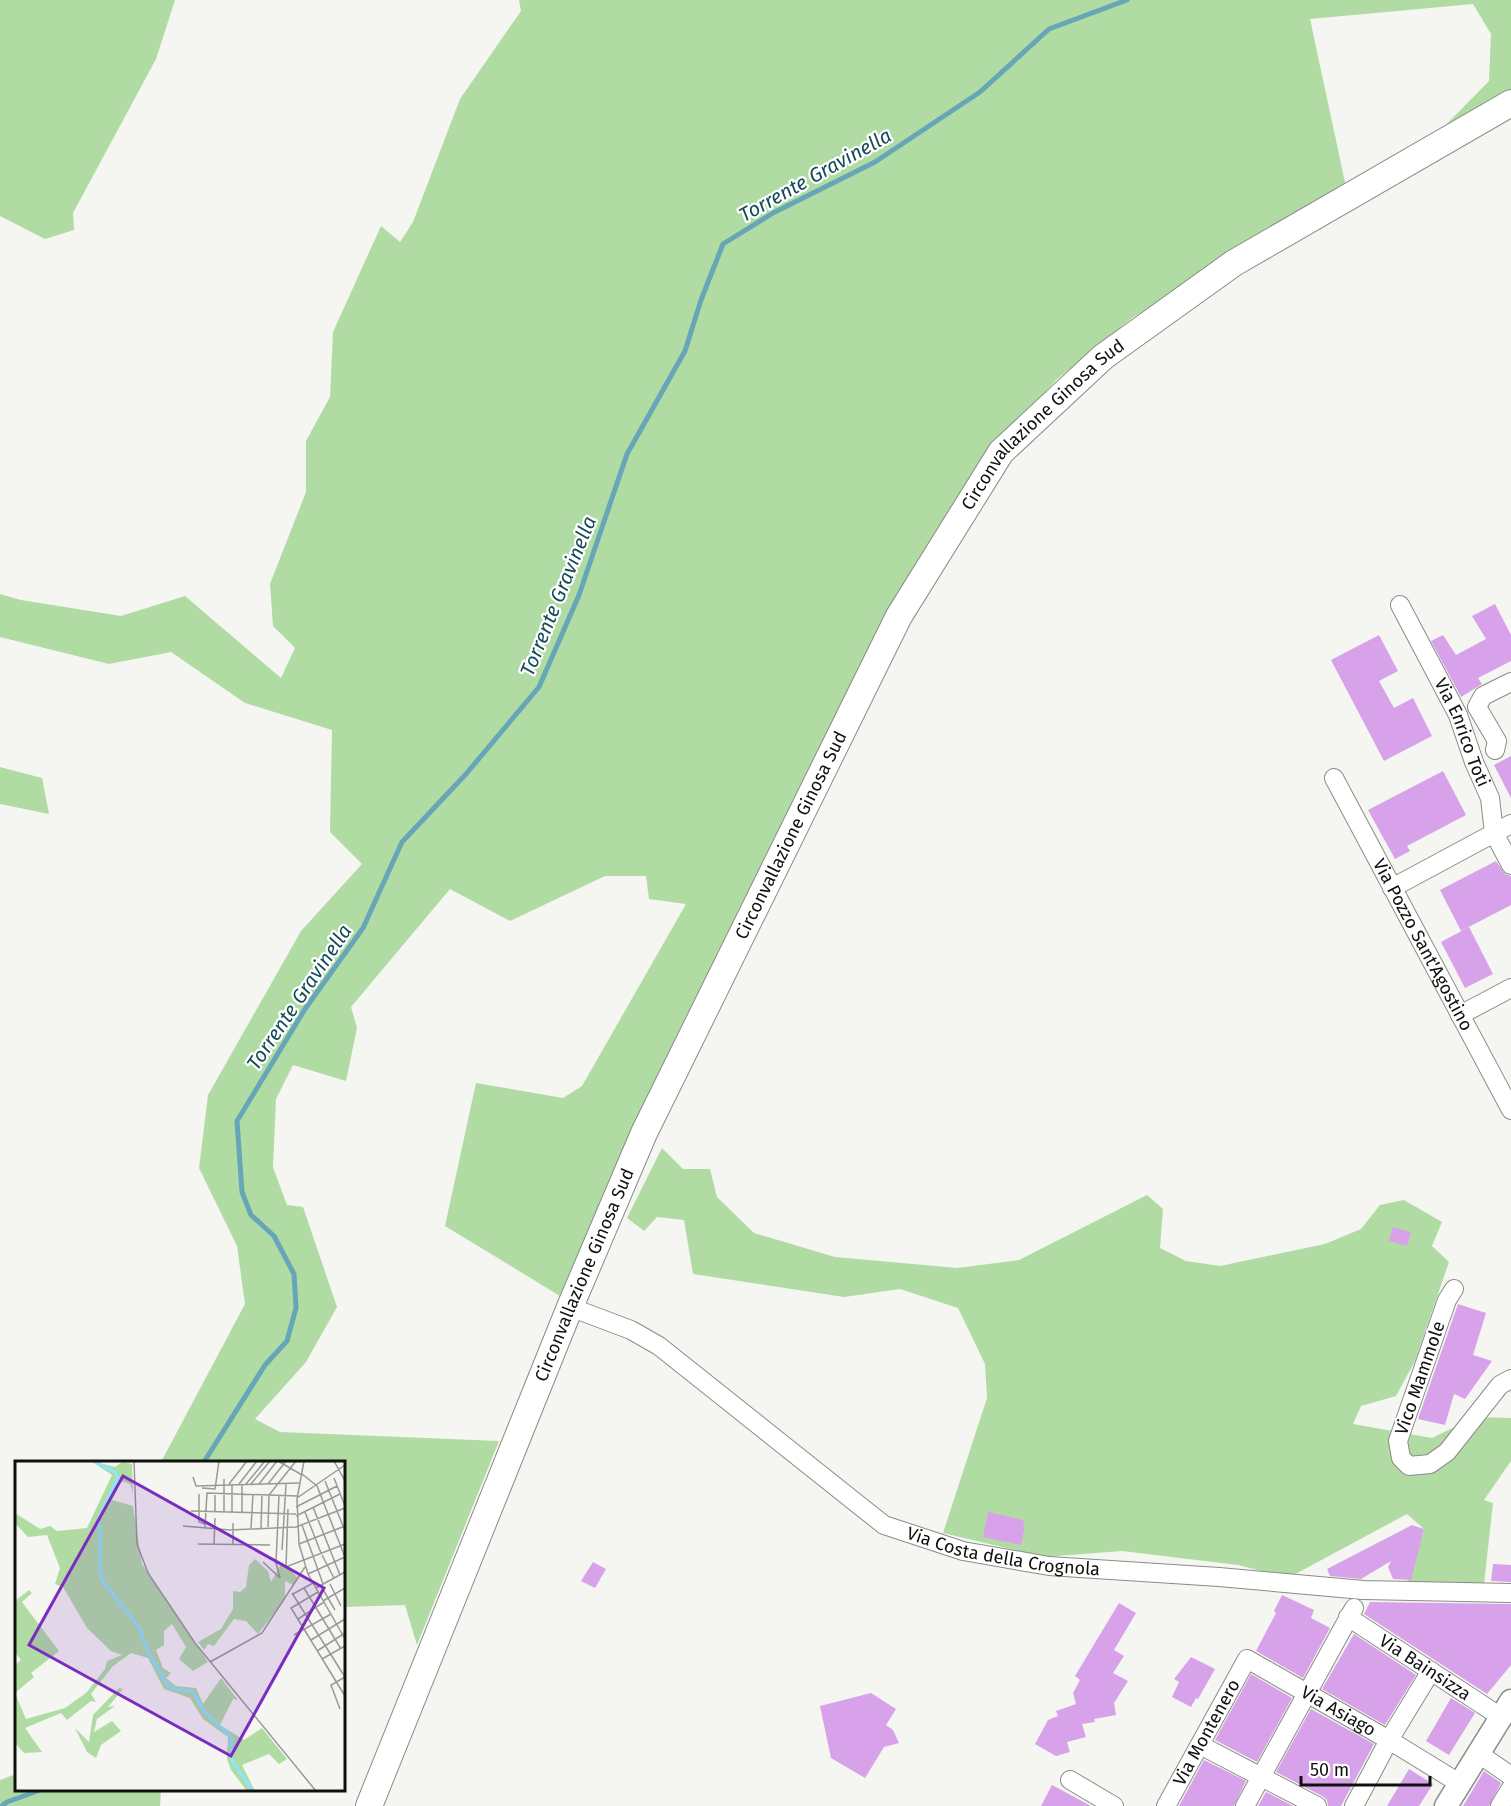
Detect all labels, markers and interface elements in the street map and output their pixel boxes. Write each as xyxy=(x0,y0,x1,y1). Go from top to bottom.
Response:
water label: Torrente Gravinella xyxy=(735,123,895,227)
street label: Circonvallazione Ginosa Sud xyxy=(957,334,1129,514)
water label: Torrente Gravinella xyxy=(515,513,601,679)
street label: Via Enrico Toti xyxy=(1430,674,1495,790)
street label: Circonvallazione Ginosa Sud xyxy=(730,728,851,943)
street label: Via Pozzo Sant'Agostino xyxy=(1368,855,1478,1035)
water label: Torrente Gravinella xyxy=(241,920,357,1074)
street label: Circonvallazione Ginosa Sud xyxy=(530,1165,639,1385)
street label: Vico Mammole xyxy=(1390,1318,1450,1438)
inset map xyxy=(15,1461,345,1791)
street label: Via Costa della Crognola xyxy=(904,1522,1101,1580)
street label: Via Bainsizza xyxy=(1375,1629,1475,1705)
street label: Via Montenero xyxy=(1168,1675,1245,1789)
street label: Via Asiago xyxy=(1297,1681,1380,1741)
scale bar xyxy=(1301,1749,1430,1787)
text: 50 m xyxy=(1310,1759,1349,1781)

